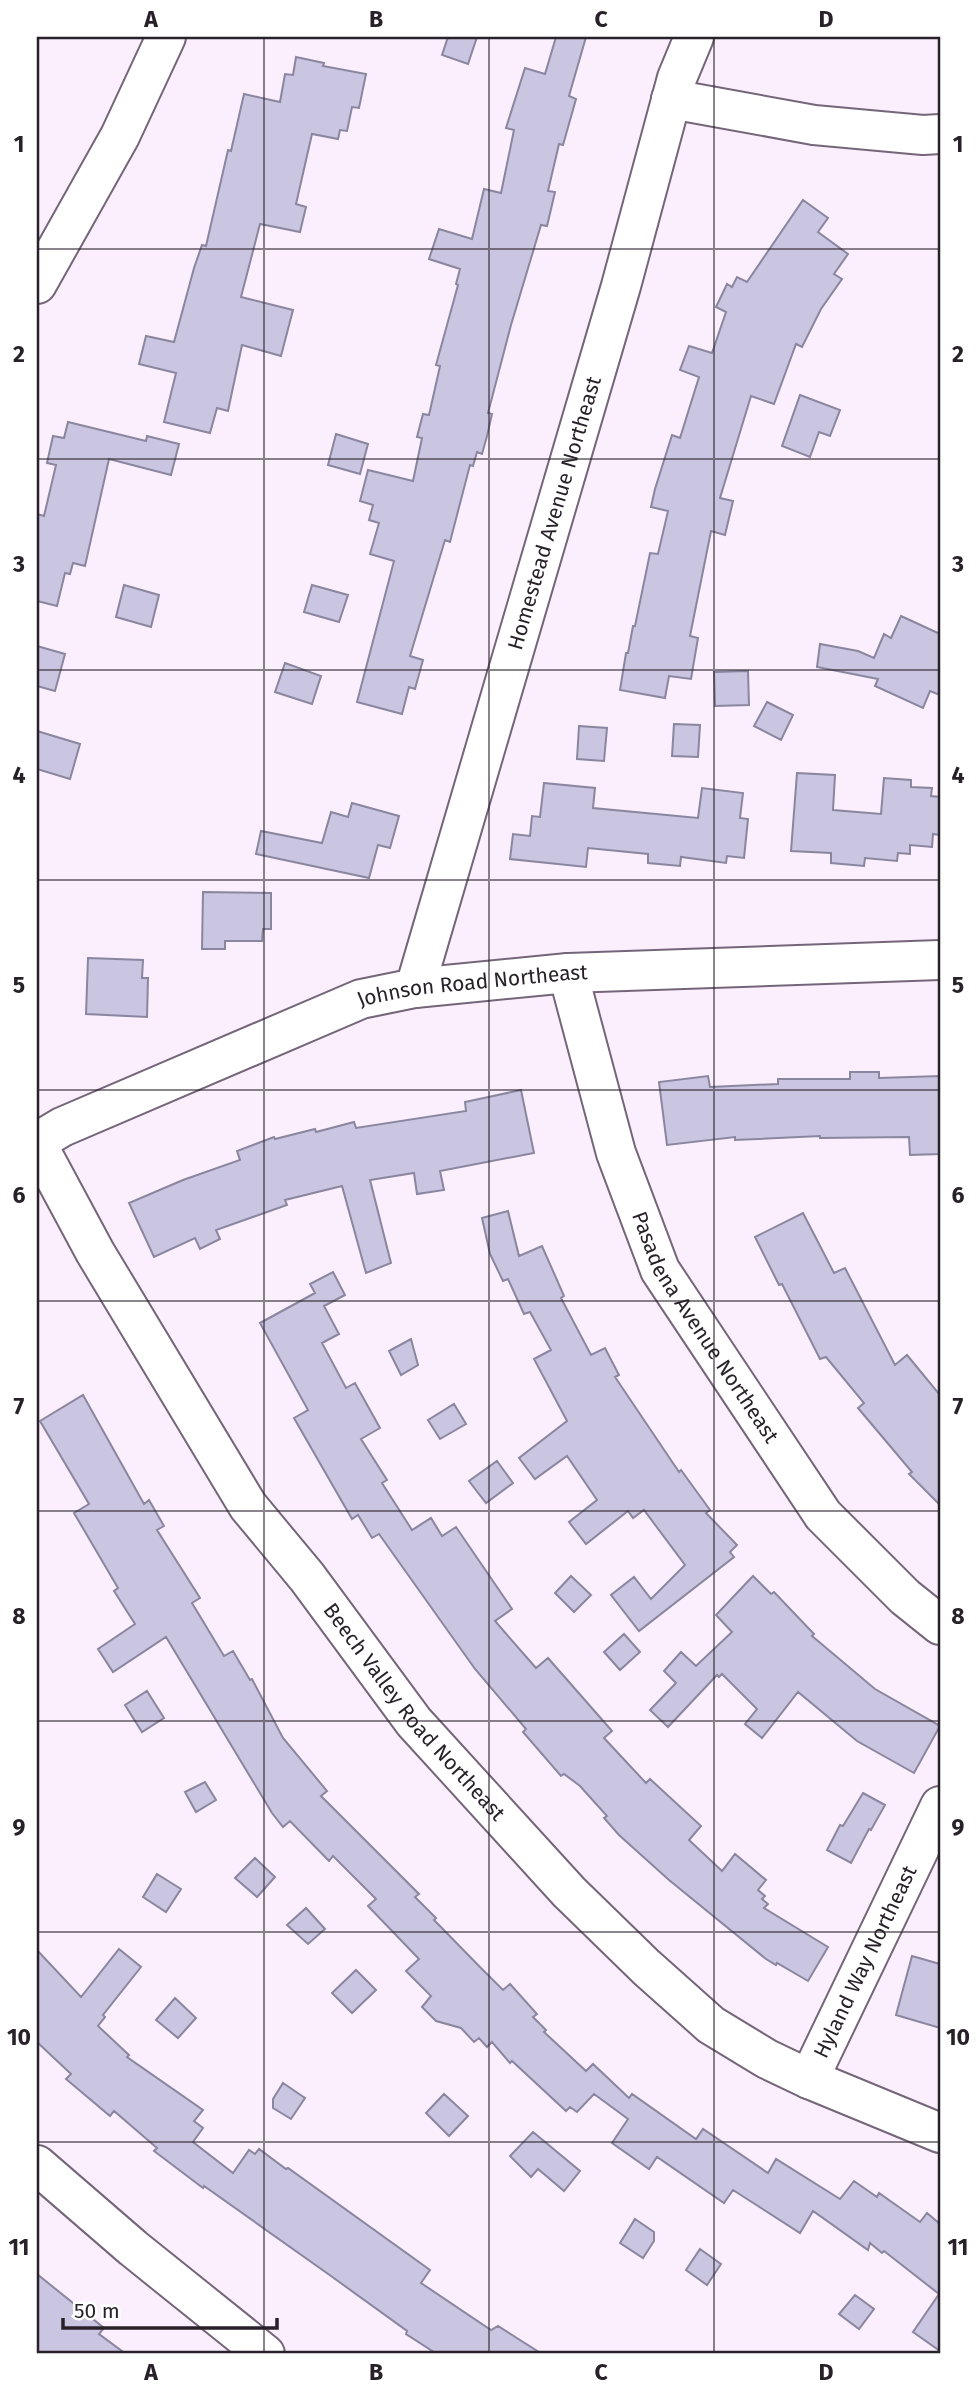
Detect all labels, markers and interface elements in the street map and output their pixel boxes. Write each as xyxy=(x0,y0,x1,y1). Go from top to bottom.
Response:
text: A xyxy=(143,5,158,33)
text: B xyxy=(369,5,383,33)
text: C xyxy=(594,5,608,33)
text: D xyxy=(819,5,834,33)
text: 1 xyxy=(14,130,24,158)
text: 1 xyxy=(953,130,963,158)
text: 2 xyxy=(13,340,25,368)
text: 2 xyxy=(952,340,964,368)
street label: Homestead Avenue Northeast xyxy=(502,373,607,653)
text: 3 xyxy=(12,550,25,578)
text: 3 xyxy=(951,550,964,578)
text: 4 xyxy=(13,761,26,789)
text: 4 xyxy=(952,761,965,789)
street label: Johnson Road Northeast xyxy=(353,959,589,1012)
text: 5 xyxy=(13,971,25,999)
text: 5 xyxy=(952,971,964,999)
text: 6 xyxy=(13,1181,26,1209)
text: 6 xyxy=(952,1181,965,1209)
street label: Pasadena Avenue Northeast xyxy=(626,1208,785,1448)
text: 7 xyxy=(14,1392,25,1420)
text: 7 xyxy=(953,1392,964,1420)
street label: Beech Valley Road Northeast xyxy=(318,1598,511,1827)
text: 8 xyxy=(12,1602,26,1630)
text: 8 xyxy=(951,1602,965,1630)
text: 9 xyxy=(13,1813,26,1841)
text: 9 xyxy=(952,1813,965,1841)
street label: Hyland Way Northeast xyxy=(808,1861,923,2062)
text: 10 xyxy=(7,2023,31,2051)
text: 10 xyxy=(946,2023,970,2051)
text: 11 xyxy=(9,2233,29,2261)
text: 11 xyxy=(948,2233,968,2261)
scale bar xyxy=(63,2286,276,2330)
text: 50 m xyxy=(74,2298,120,2324)
text: A xyxy=(143,2358,158,2386)
text: B xyxy=(369,2358,383,2386)
text: C xyxy=(594,2358,608,2386)
text: D xyxy=(819,2358,834,2386)

